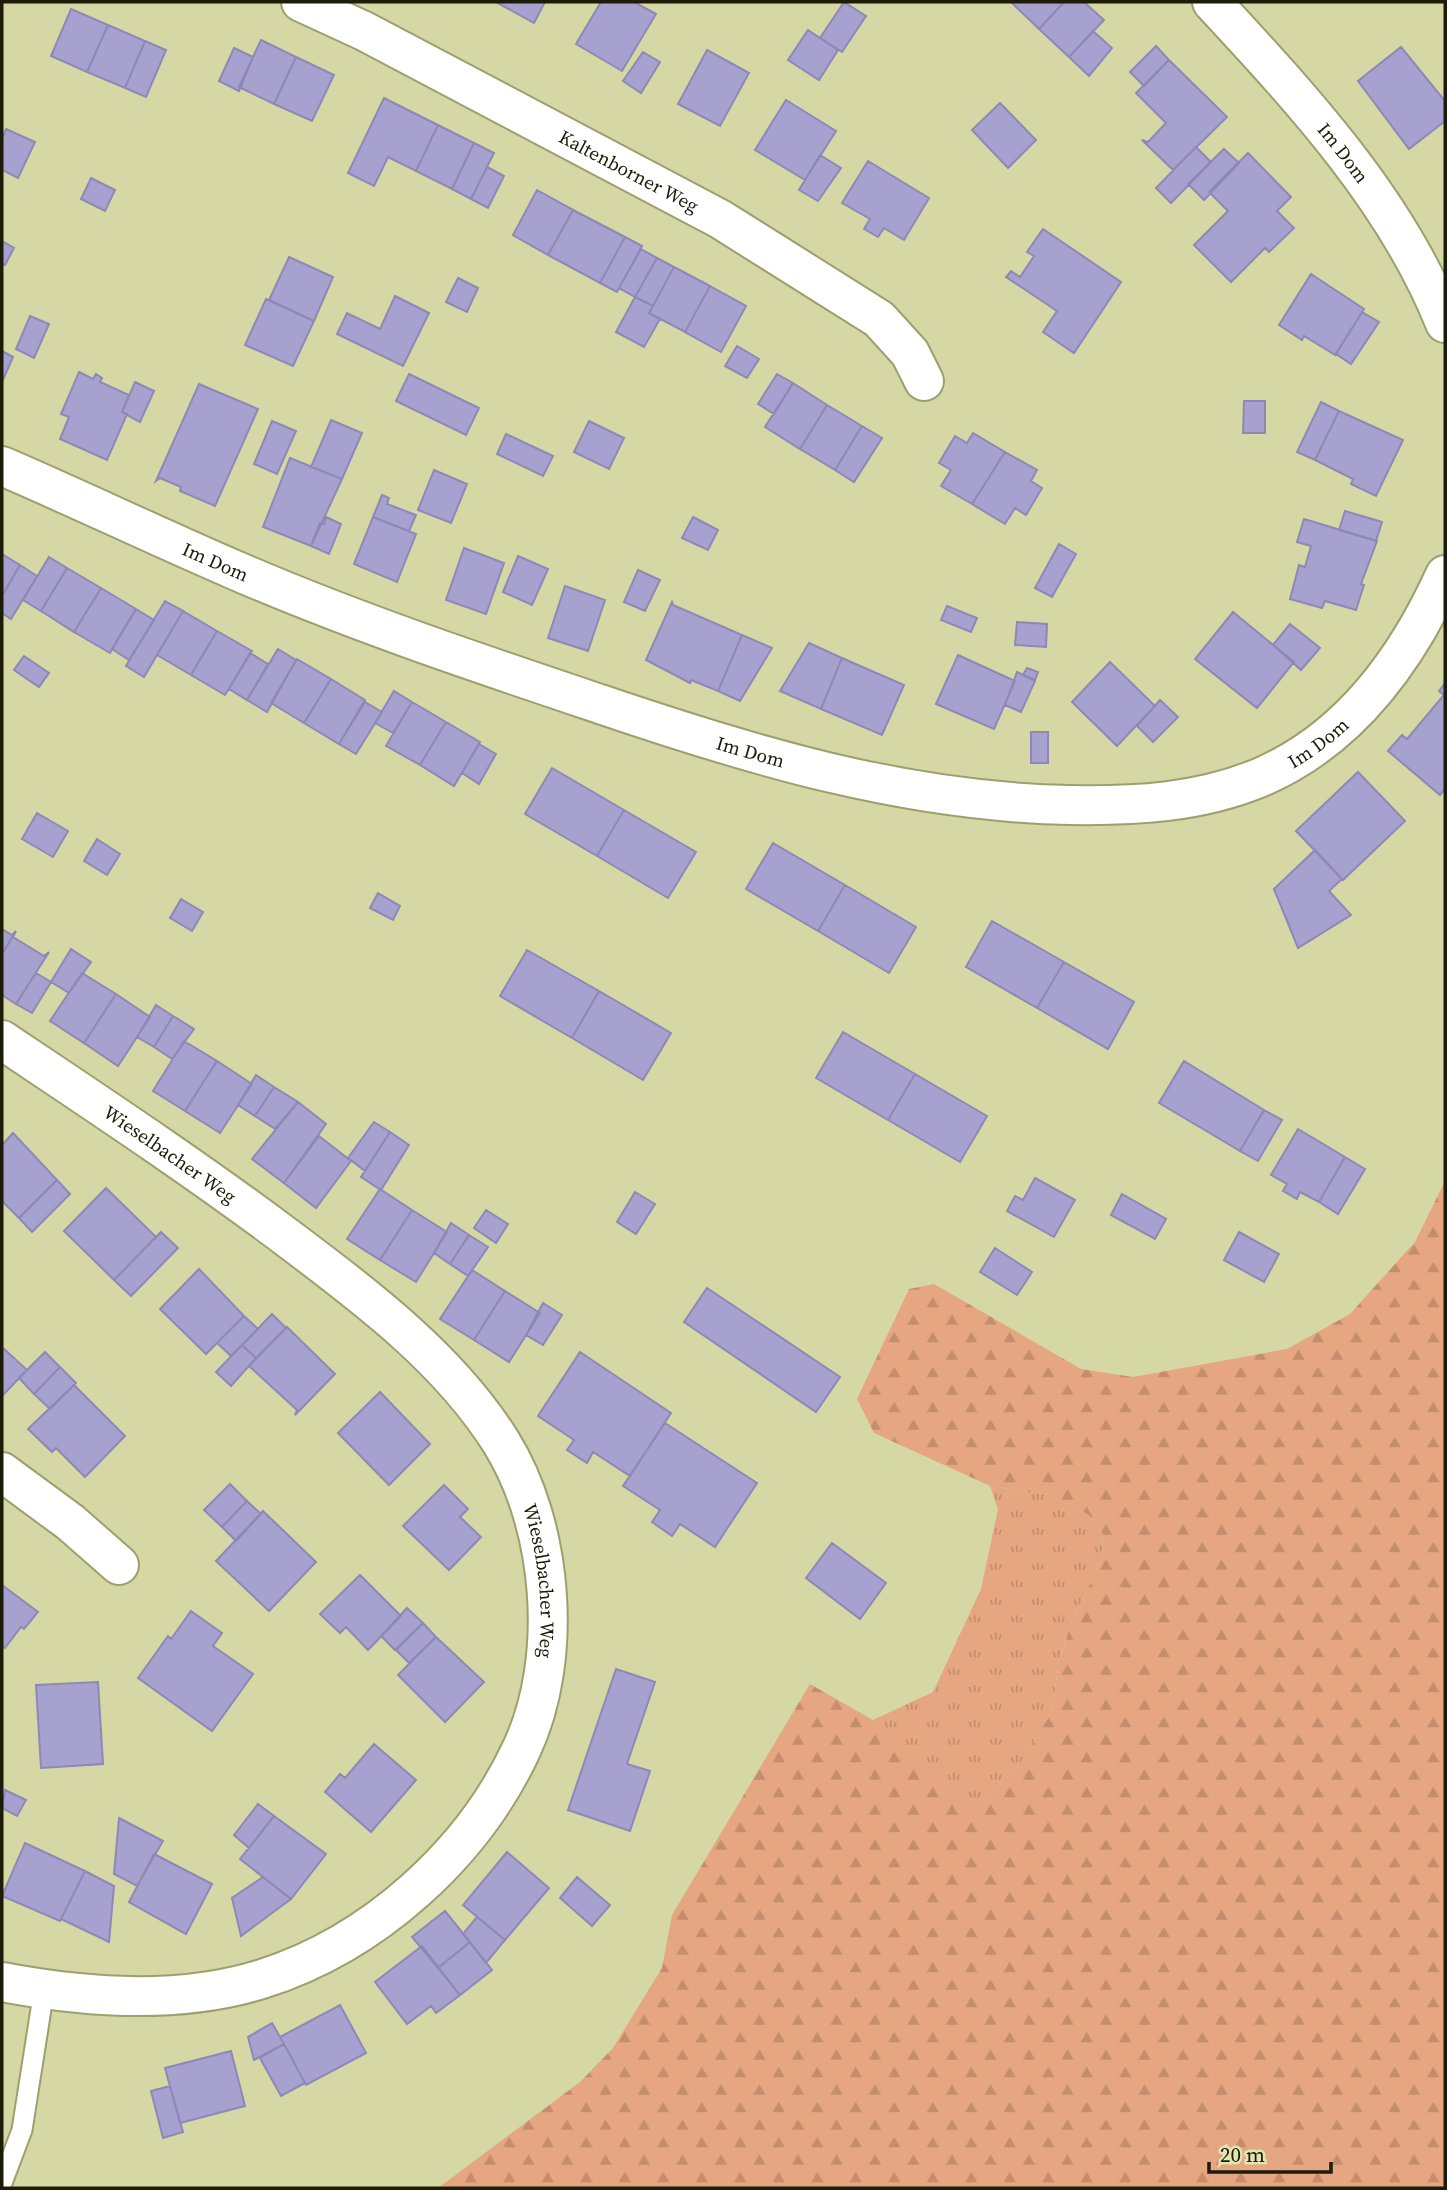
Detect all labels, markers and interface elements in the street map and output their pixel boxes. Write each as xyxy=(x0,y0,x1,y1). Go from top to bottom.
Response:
street label: Im Dom xyxy=(1312,117,1375,188)
street label: Kaltenborner Weg xyxy=(555,123,703,219)
street label: Im Dom xyxy=(178,536,253,587)
street label: Im Dom xyxy=(1283,712,1354,774)
street label: Im Dom xyxy=(713,729,787,774)
street label: Wieselbacher Weg xyxy=(99,1099,242,1209)
street label: Wieselbacher Weg xyxy=(517,1500,561,1659)
scale bar xyxy=(1209,2130,1332,2174)
text: 20 m xyxy=(1220,2140,1265,2169)

